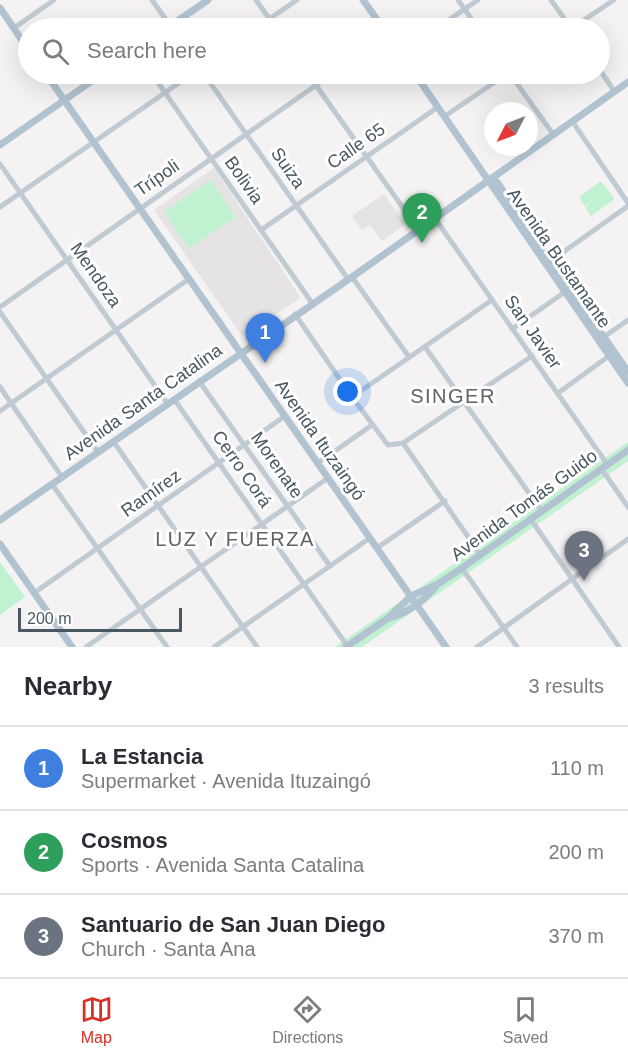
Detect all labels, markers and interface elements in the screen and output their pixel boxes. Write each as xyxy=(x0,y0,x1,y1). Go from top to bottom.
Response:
search box xyxy=(18,18,610,84)
icon: search xyxy=(39,35,72,68)
text: Search here xyxy=(87,38,207,63)
north arrow xyxy=(484,102,538,156)
street label: Calle 65 xyxy=(323,119,389,173)
street label: Suiza xyxy=(267,144,310,193)
street label: Bolivia xyxy=(221,153,268,208)
street label: Trípoli xyxy=(131,156,183,200)
street label: Avenida Bustamante xyxy=(503,184,615,332)
pin: 2 xyxy=(402,194,442,243)
street label: Mendoza xyxy=(67,239,126,312)
street label: San Javier xyxy=(500,291,566,373)
pin: 1 xyxy=(246,314,284,363)
street label: Avenida Santa Catalina xyxy=(60,339,226,464)
street label: Avenida Ituzaingó xyxy=(271,376,369,504)
your location xyxy=(333,377,362,406)
district label: SINGER xyxy=(410,385,496,407)
street label: Cerro Corá xyxy=(208,427,276,512)
street label: Morenate xyxy=(247,428,307,502)
street label: Avenida Tomás Guido xyxy=(447,445,601,565)
street label: Ramírez xyxy=(117,465,185,521)
district label: LUZ Y FUERZA xyxy=(155,528,315,550)
pin: 3 xyxy=(564,532,604,581)
scale bar xyxy=(18,605,182,632)
text: 200 m xyxy=(27,610,71,627)
text: Nearby xyxy=(24,671,112,701)
text: 3 results xyxy=(528,675,604,697)
text: La Estancia xyxy=(81,744,203,769)
text: 1 xyxy=(38,757,49,779)
text: 110 m xyxy=(550,757,604,779)
text: Supermarket · Avenida Ituzaingó xyxy=(81,770,371,792)
text: Cosmos xyxy=(81,828,168,853)
text: 2 xyxy=(38,841,49,863)
text: 200 m xyxy=(548,841,604,863)
text: Sports · Avenida Santa Catalina xyxy=(81,854,364,876)
text: Santuario de San Juan Diego xyxy=(81,912,385,937)
text: 3 xyxy=(38,925,49,947)
text: 370 m xyxy=(548,925,604,947)
text: Church · Santa Ana xyxy=(81,938,256,960)
tab: Map xyxy=(80,993,113,1047)
tab: Directions xyxy=(272,993,343,1047)
tab: Saved xyxy=(503,993,548,1047)

